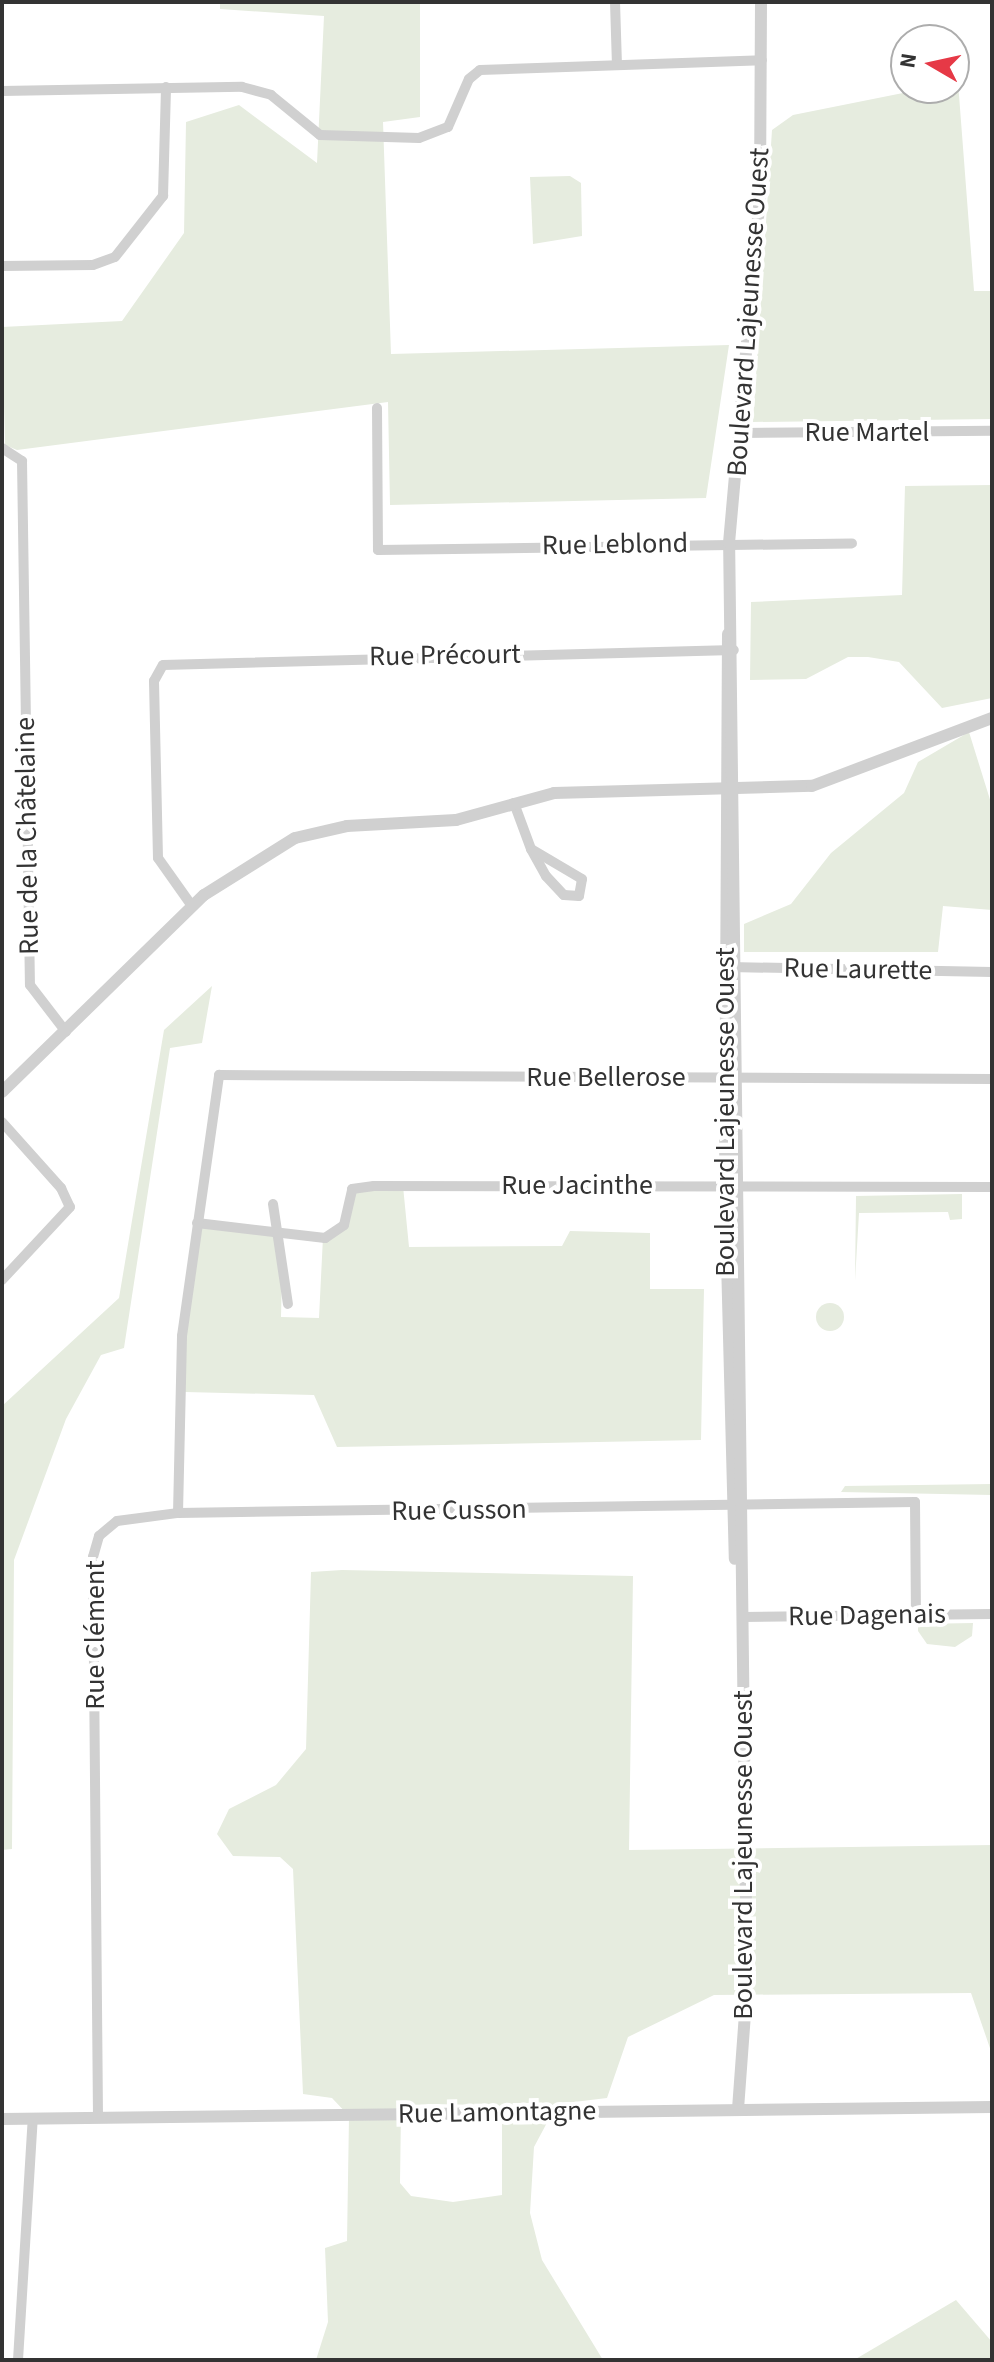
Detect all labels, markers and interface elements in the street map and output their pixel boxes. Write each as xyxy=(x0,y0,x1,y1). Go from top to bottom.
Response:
north arrow xyxy=(890,24,970,104)
text: N xyxy=(891,51,925,70)
street label: Boulevard Lajeunesse Ouest xyxy=(720,146,776,478)
street label: Rue Martel xyxy=(805,415,929,449)
street label: Rue Leblond xyxy=(541,526,689,562)
street label: Rue Précourt xyxy=(369,637,521,673)
street label: Rue de la Châtelaine xyxy=(8,717,46,955)
street label: Boulevard Lajeunesse Ouest xyxy=(708,947,742,1277)
street label: Rue Laurette xyxy=(783,951,933,987)
street label: Rue Bellerose xyxy=(526,1060,686,1094)
street label: Rue Jacinthe xyxy=(501,1168,653,1202)
street label: Rue Cusson xyxy=(391,1492,527,1528)
street label: Rue Clément xyxy=(78,1560,112,1710)
street label: Rue Dagenais xyxy=(788,1597,946,1633)
street label: Boulevard Lajeunesse Ouest xyxy=(726,1690,760,2020)
street label: Rue Lamontagne xyxy=(398,2093,596,2131)

